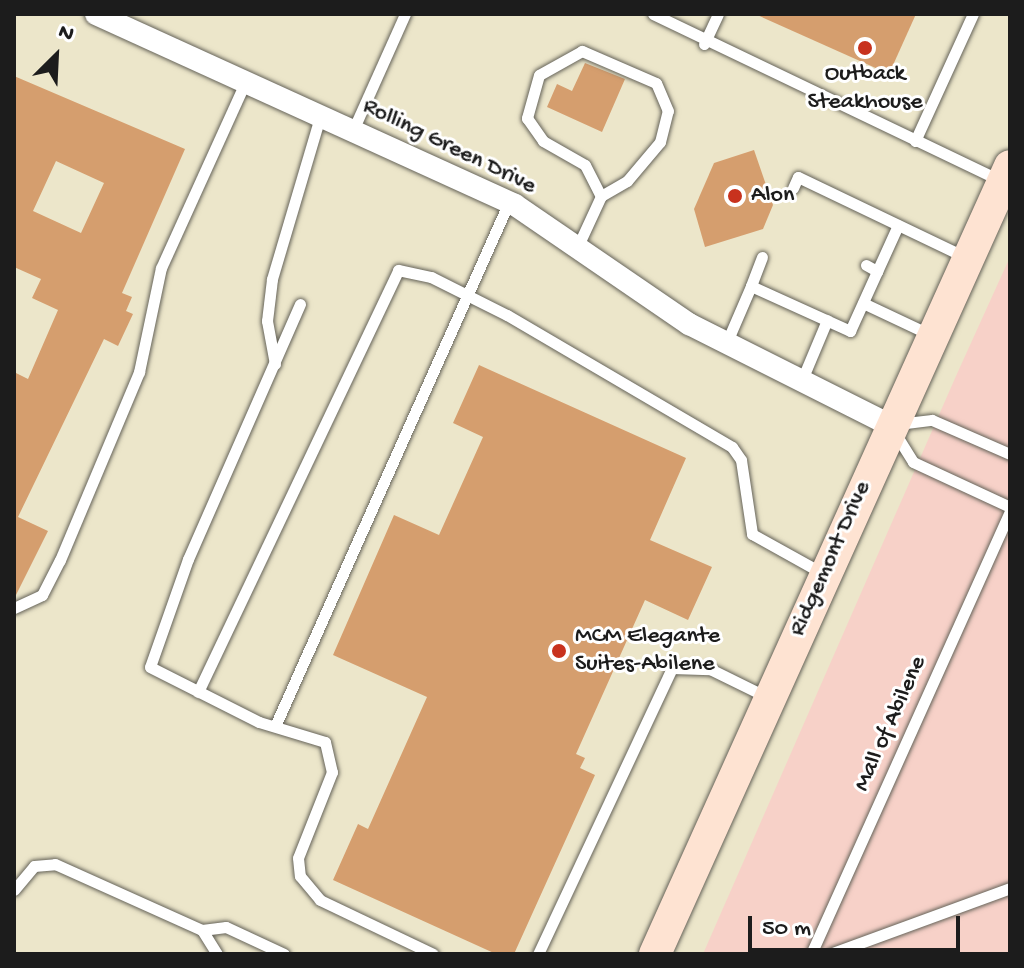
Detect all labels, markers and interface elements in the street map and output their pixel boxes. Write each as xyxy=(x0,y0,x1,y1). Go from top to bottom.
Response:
north arrow xyxy=(16,16,96,96)
text: N xyxy=(54,19,78,49)
marker: Outback Steakhouse xyxy=(856,39,874,57)
place label: Outback Steakhouse xyxy=(807,61,923,117)
street label: Rolling Green Drive xyxy=(358,93,540,201)
place label: Alon xyxy=(751,182,794,210)
marker: Alon xyxy=(726,187,744,205)
street label: Ridgemont Drive xyxy=(784,477,878,641)
place label: MCM Elegante Suites-Abilene xyxy=(575,623,720,679)
marker: MCM Elegante Suites-Abilene xyxy=(550,642,568,660)
street label: Mall of Abilene xyxy=(848,652,934,796)
scale bar xyxy=(752,900,964,950)
text: 50 m xyxy=(762,915,811,944)

